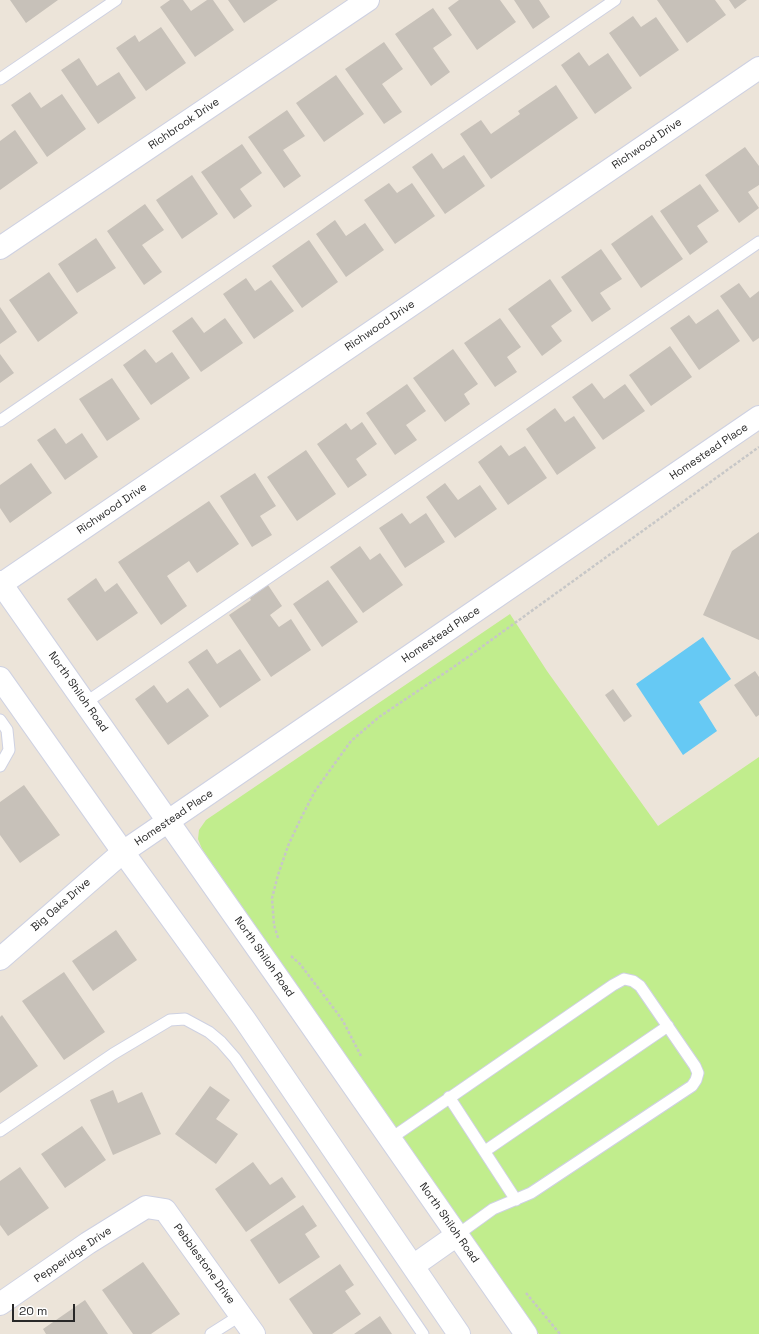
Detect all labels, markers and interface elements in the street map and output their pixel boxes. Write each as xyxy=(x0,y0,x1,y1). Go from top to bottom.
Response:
street label: Richbrook Drive xyxy=(146,95,222,153)
street label: Richwood Drive xyxy=(610,116,684,172)
street label: Richwood Drive xyxy=(343,298,417,354)
street label: Homestead Place xyxy=(667,421,751,483)
street label: Richwood Drive xyxy=(75,481,149,537)
street label: Homestead Place xyxy=(399,604,483,666)
street label: North Shiloh Road xyxy=(45,649,111,735)
street label: Homestead Place xyxy=(132,787,216,849)
street label: Big Oaks Drive xyxy=(29,876,93,934)
street label: North Shiloh Road xyxy=(231,914,297,1000)
street label: North Shiloh Road xyxy=(416,1180,482,1266)
street label: Pebblestone Drive xyxy=(170,1221,238,1307)
street label: Pepperidge Drive xyxy=(32,1224,114,1286)
scale bar xyxy=(14,1296,77,1322)
text: 20 m xyxy=(19,1303,47,1319)

